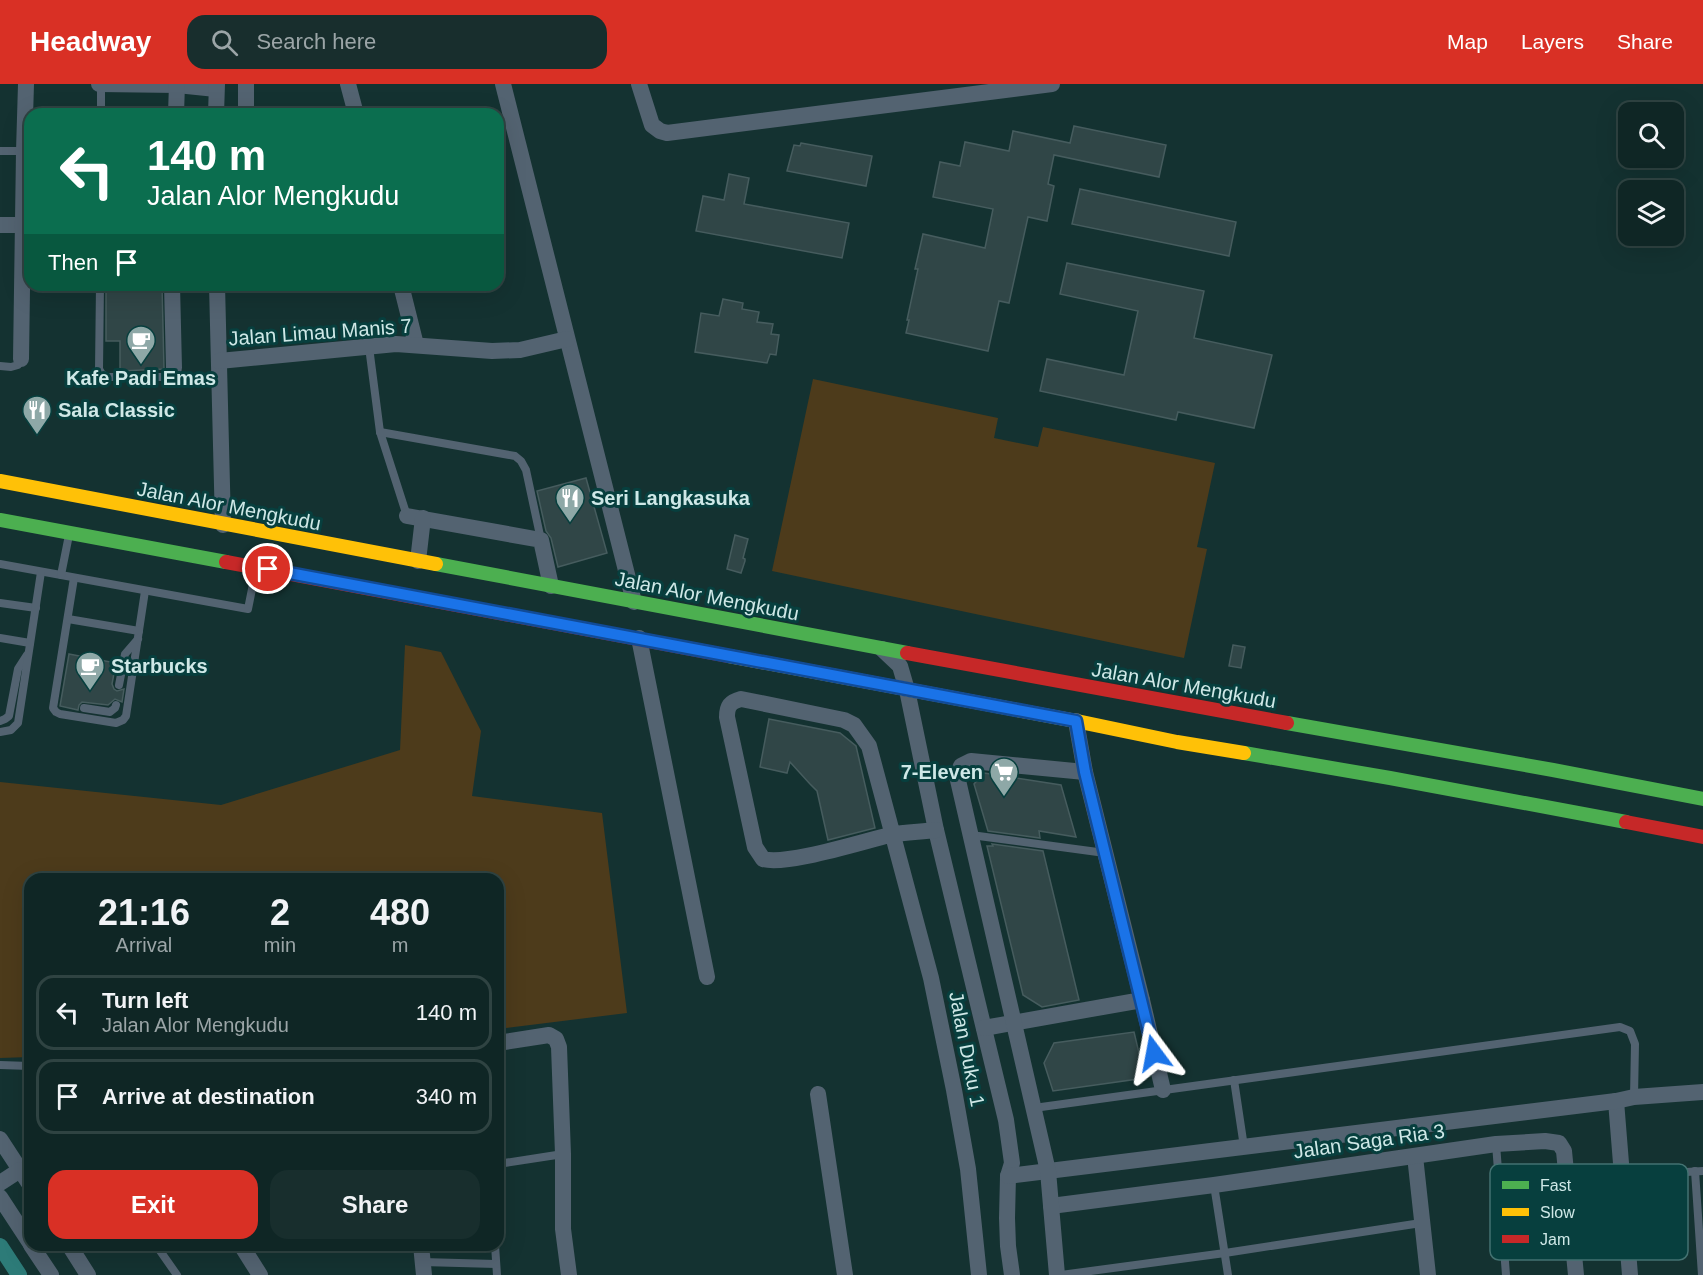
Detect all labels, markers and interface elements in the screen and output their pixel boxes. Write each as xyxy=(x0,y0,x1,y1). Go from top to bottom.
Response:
search box xyxy=(187,15,607,69)
text: Headway xyxy=(30,26,151,57)
icon: search xyxy=(208,26,241,59)
text: Search here xyxy=(256,29,376,54)
text: Map xyxy=(1447,30,1488,53)
text: Layers xyxy=(1521,30,1584,53)
text: Share xyxy=(1617,30,1673,53)
map controls xyxy=(1618,102,1684,246)
button: search xyxy=(1618,102,1684,168)
icon: left xyxy=(48,132,126,210)
text: 140 m xyxy=(147,132,266,179)
button: layers xyxy=(1618,180,1684,246)
text: Jalan Alor Mengkudu xyxy=(147,181,399,211)
icon: arrive xyxy=(110,246,143,279)
text: Then xyxy=(48,250,98,275)
street label: Jalan Limau Manis 7 xyxy=(228,315,412,349)
cafe icon: Kafe Padi Emas xyxy=(125,324,157,366)
place label: Kafe Padi Emas xyxy=(66,367,216,389)
restaurant icon: Sala Classic xyxy=(21,394,53,436)
place label: Sala Classic xyxy=(58,399,175,421)
street label: Jalan Alor Mengkudu xyxy=(135,477,323,535)
restaurant icon: Seri Langkasuka xyxy=(554,482,586,524)
place label: Seri Langkasuka xyxy=(591,487,751,509)
pin xyxy=(242,543,293,594)
icon: arrive xyxy=(251,552,284,585)
street label: Jalan Alor Mengkudu xyxy=(613,567,801,625)
cafe icon: Starbucks xyxy=(74,650,106,692)
place label: Starbucks xyxy=(111,655,208,677)
street label: Jalan Alor Mengkudu xyxy=(1090,658,1278,712)
supermarket icon: 7-Eleven xyxy=(988,756,1020,798)
place label: 7-Eleven xyxy=(901,761,983,783)
text: 21:16 xyxy=(98,892,190,933)
text: 2 xyxy=(270,892,290,933)
text: 480 xyxy=(370,892,430,933)
text: Arrival xyxy=(116,934,172,956)
text: min xyxy=(264,934,296,956)
text: m xyxy=(392,934,408,956)
text: Turn left xyxy=(102,988,188,1013)
street label: Jalan Duku 1 xyxy=(945,990,989,1108)
icon: left xyxy=(51,996,84,1029)
text: 140 m xyxy=(416,1000,477,1025)
text: Jalan Alor Mengkudu xyxy=(102,1014,289,1036)
position arrow xyxy=(1122,1021,1186,1085)
icon: arrive xyxy=(51,1080,84,1113)
text: Arrive at destination xyxy=(102,1084,315,1109)
text: 340 m xyxy=(416,1084,477,1109)
street label: Jalan Saga Ria 3 xyxy=(1292,1120,1446,1162)
legend xyxy=(1490,1164,1688,1260)
button: Exit xyxy=(48,1170,258,1239)
button: Share xyxy=(270,1170,480,1239)
text: Fast xyxy=(1540,1177,1572,1194)
text: Slow xyxy=(1540,1204,1575,1221)
text: Jam xyxy=(1540,1231,1570,1248)

